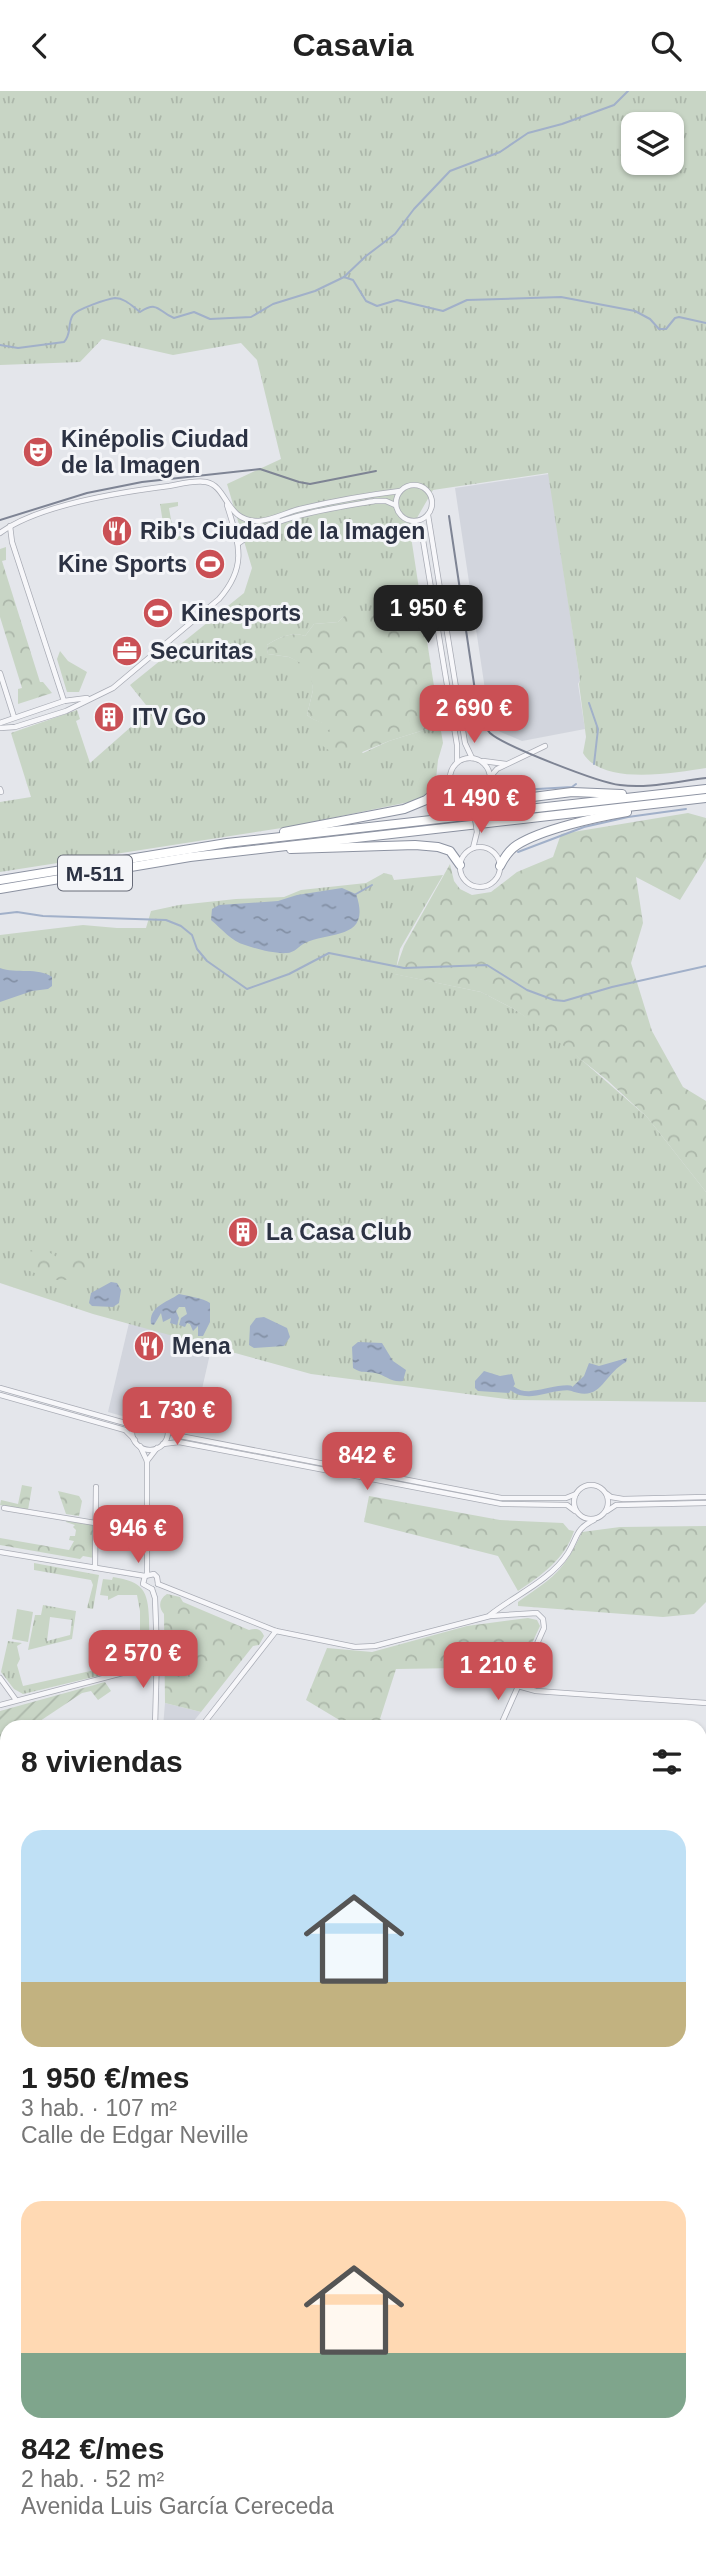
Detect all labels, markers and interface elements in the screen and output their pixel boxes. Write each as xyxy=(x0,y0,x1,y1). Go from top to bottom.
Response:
icon: back xyxy=(21,27,59,65)
text: Casavia xyxy=(293,27,413,63)
icon: search xyxy=(647,27,685,65)
map controls xyxy=(621,112,684,175)
button: layers xyxy=(621,112,684,175)
place label: Kinépolis Ciudad de la Imagen xyxy=(61,426,249,478)
theatre icon: Kinépolis Ciudad de la Imagen xyxy=(21,435,55,469)
restaurant icon: Rib's Ciudad de la Imagen xyxy=(100,514,134,548)
place label: Rib's Ciudad de la Imagen xyxy=(140,518,425,544)
sports icon: Kine Sports xyxy=(193,547,227,581)
place label: Kine Sports xyxy=(58,551,187,577)
pin: 1 950 € xyxy=(363,585,493,645)
text: 1 950 € xyxy=(390,595,466,621)
sports icon: Kinesports xyxy=(141,596,175,630)
place label: Kinesports xyxy=(181,600,301,626)
office icon: Securitas xyxy=(110,634,144,668)
place label: Securitas xyxy=(150,638,254,664)
pin: 2 690 € xyxy=(409,685,539,745)
text: 2 690 € xyxy=(436,695,512,721)
building icon: ITV Go xyxy=(92,700,126,734)
place label: ITV Go xyxy=(132,704,206,730)
pin: 1 490 € xyxy=(416,775,546,835)
text: 1 490 € xyxy=(443,785,519,811)
road number: M-511 xyxy=(58,855,132,891)
building icon: La Casa Club xyxy=(226,1215,260,1249)
place label: La Casa Club xyxy=(266,1219,412,1245)
restaurant icon: Mena xyxy=(132,1329,166,1363)
place label: Mena xyxy=(172,1333,231,1359)
pin: 1 730 € xyxy=(112,1387,242,1447)
text: 1 730 € xyxy=(139,1397,215,1423)
pin: 842 € xyxy=(318,1433,416,1492)
text: 842 € xyxy=(338,1442,396,1468)
pin: 946 € xyxy=(89,1505,187,1565)
text: 946 € xyxy=(109,1515,167,1541)
pin: 2 570 € xyxy=(78,1631,208,1690)
text: 2 570 € xyxy=(105,1640,181,1666)
pin: 1 210 € xyxy=(433,1643,563,1702)
text: 1 210 € xyxy=(460,1652,536,1678)
icon: filters xyxy=(648,1743,686,1781)
text: 8 viviendas xyxy=(21,1745,183,1778)
icon: home xyxy=(291,1876,417,2002)
text: 1 950 €/mes xyxy=(21,2061,189,2094)
text: 3 hab. · 107 m² xyxy=(21,2095,177,2121)
text: Calle de Edgar Neville xyxy=(21,2122,249,2148)
icon: home xyxy=(291,2247,417,2373)
text: 842 €/mes xyxy=(21,2432,164,2465)
text: 2 hab. · 52 m² xyxy=(21,2466,164,2492)
text: Avenida Luis García Cereceda xyxy=(21,2493,334,2519)

